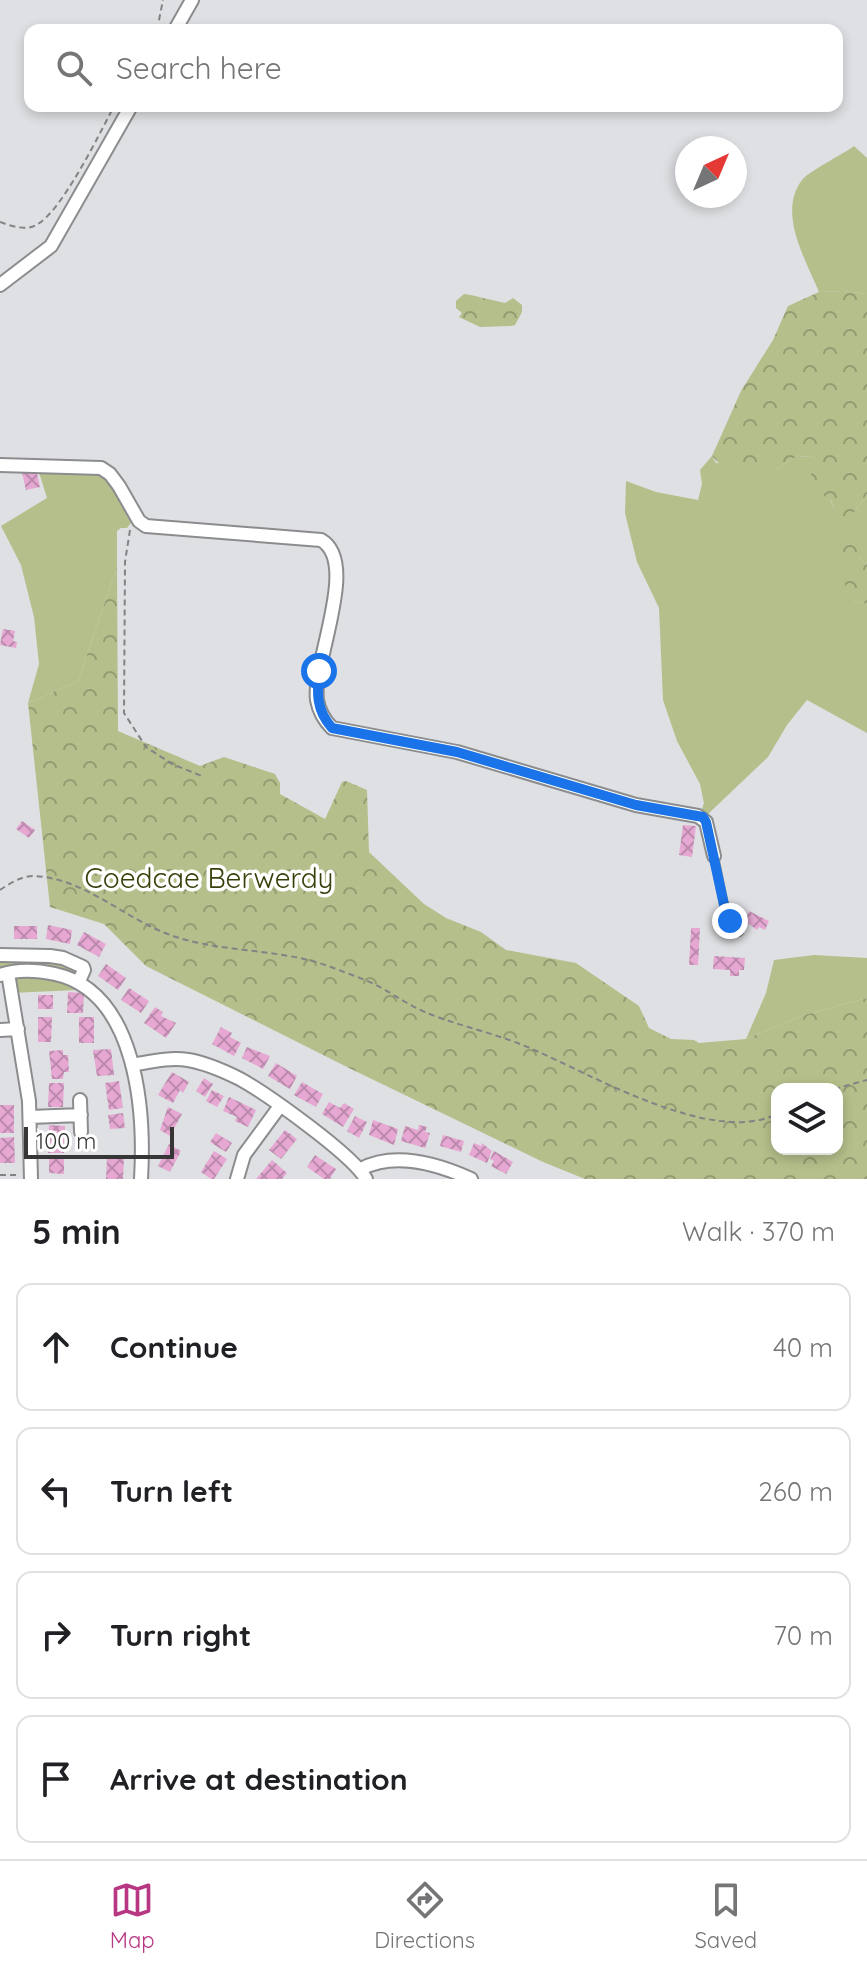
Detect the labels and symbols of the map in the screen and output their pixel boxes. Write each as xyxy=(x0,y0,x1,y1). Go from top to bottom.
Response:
north arrow xyxy=(675,136,747,208)
route start xyxy=(301,653,337,689)
park label: Coedcae Berwerdy xyxy=(84,860,334,895)
route end xyxy=(712,903,748,939)
scale bar xyxy=(24,1123,174,1159)

